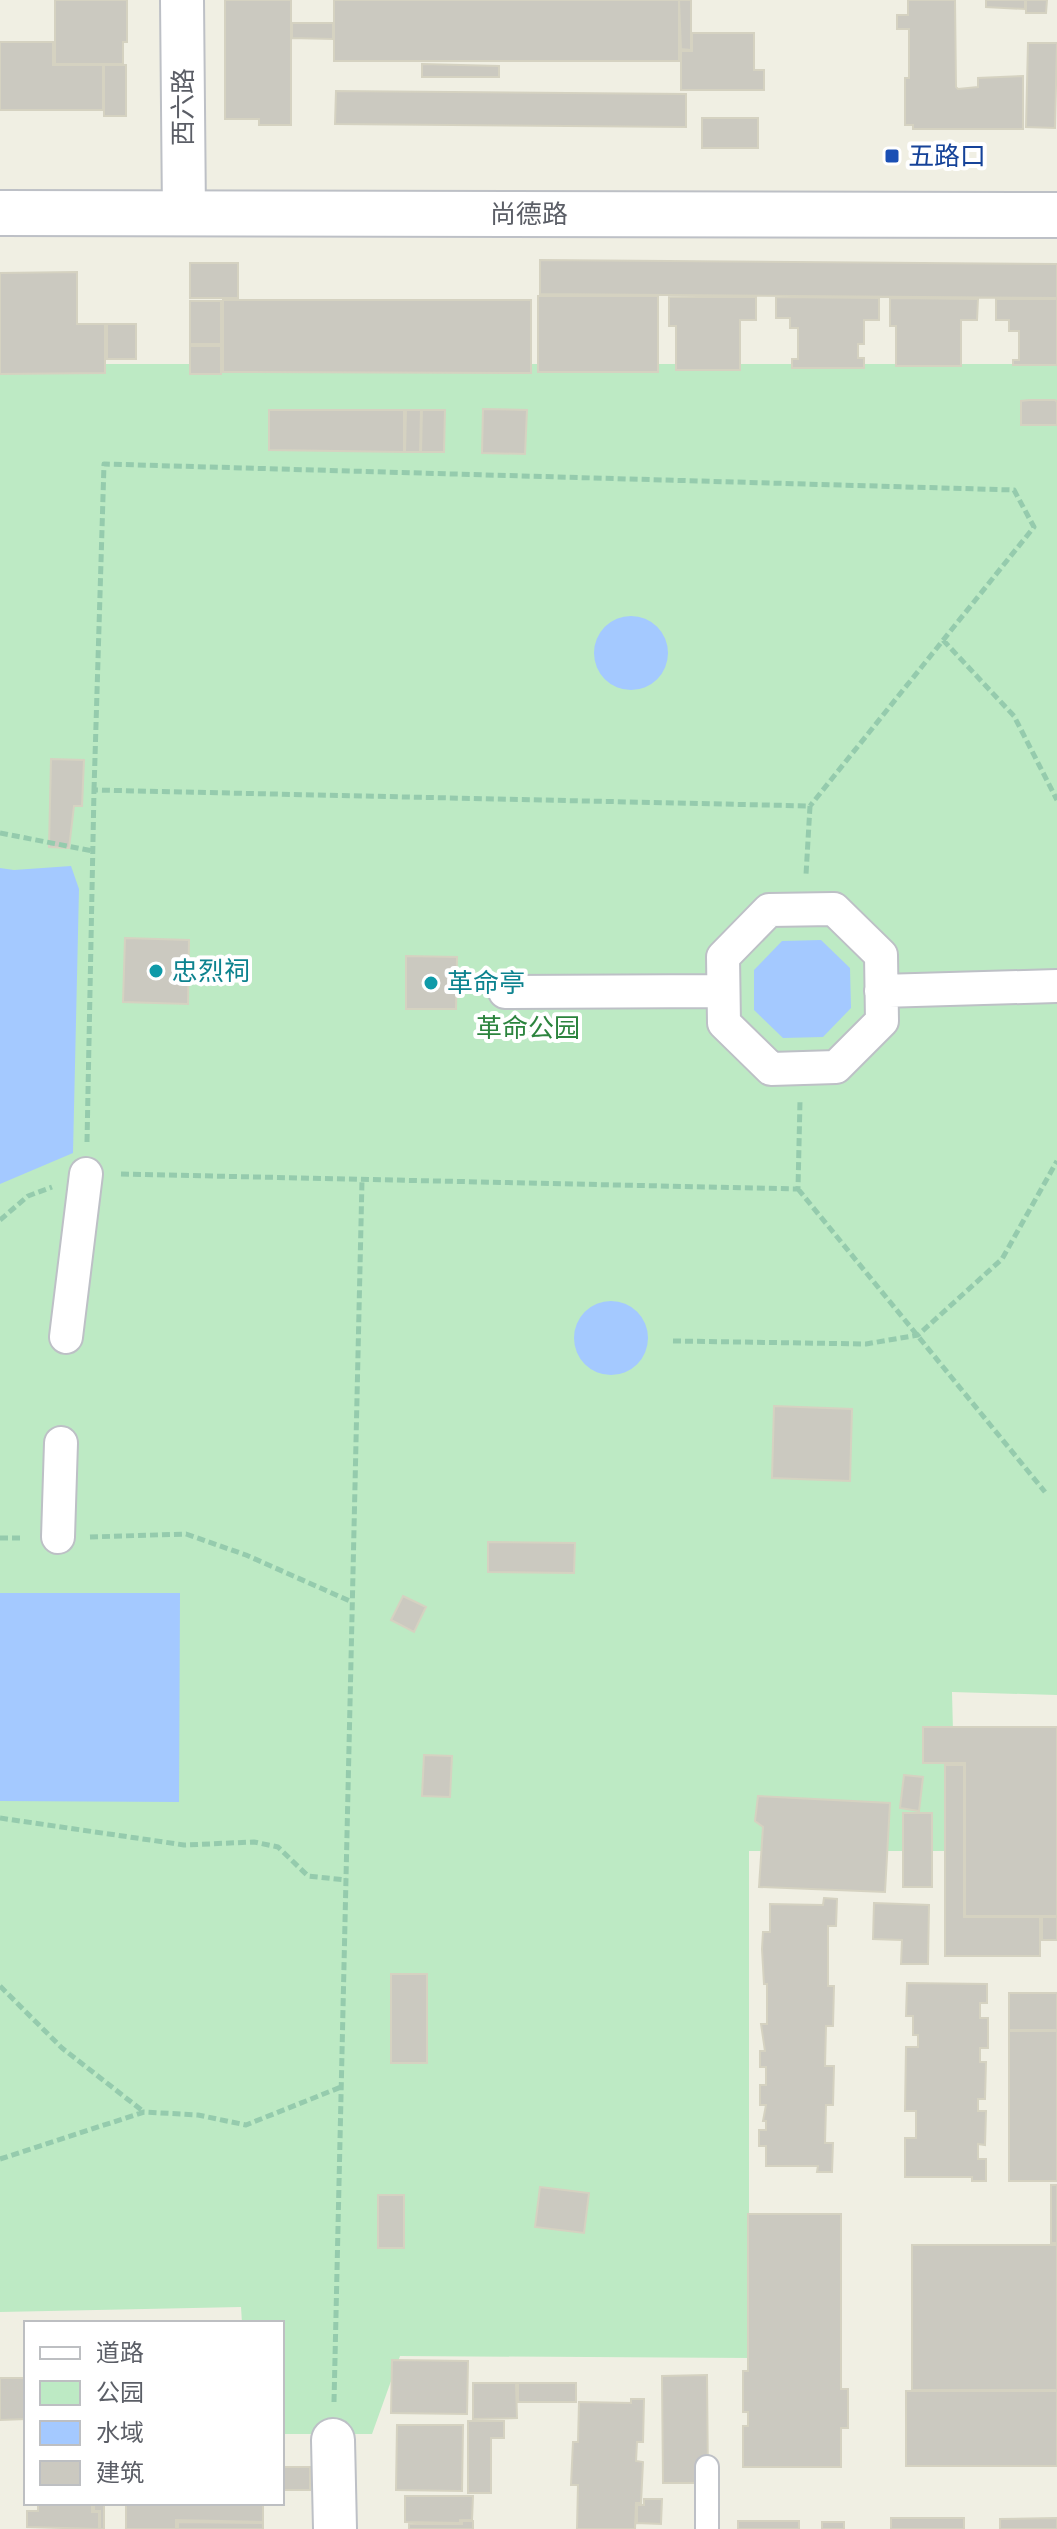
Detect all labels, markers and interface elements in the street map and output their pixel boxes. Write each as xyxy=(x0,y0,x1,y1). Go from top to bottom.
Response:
street label: 西六路 xyxy=(169,68,200,146)
place label: 五路口 xyxy=(908,142,986,173)
marker: 五路口 xyxy=(883,147,901,165)
street label: 尚德路 xyxy=(490,200,568,231)
place label: 忠烈祠 xyxy=(172,957,250,988)
marker: 忠烈祠 xyxy=(147,962,165,980)
place label: 革命亭 xyxy=(447,969,525,1000)
marker: 革命亭 xyxy=(422,974,440,992)
park label: 革命公园 xyxy=(476,1014,580,1045)
legend xyxy=(24,2321,284,2505)
text: 道路 xyxy=(96,2339,144,2368)
text: 公园 xyxy=(96,2379,144,2408)
text: 水域 xyxy=(96,2419,144,2448)
text: 建筑 xyxy=(96,2459,144,2488)

